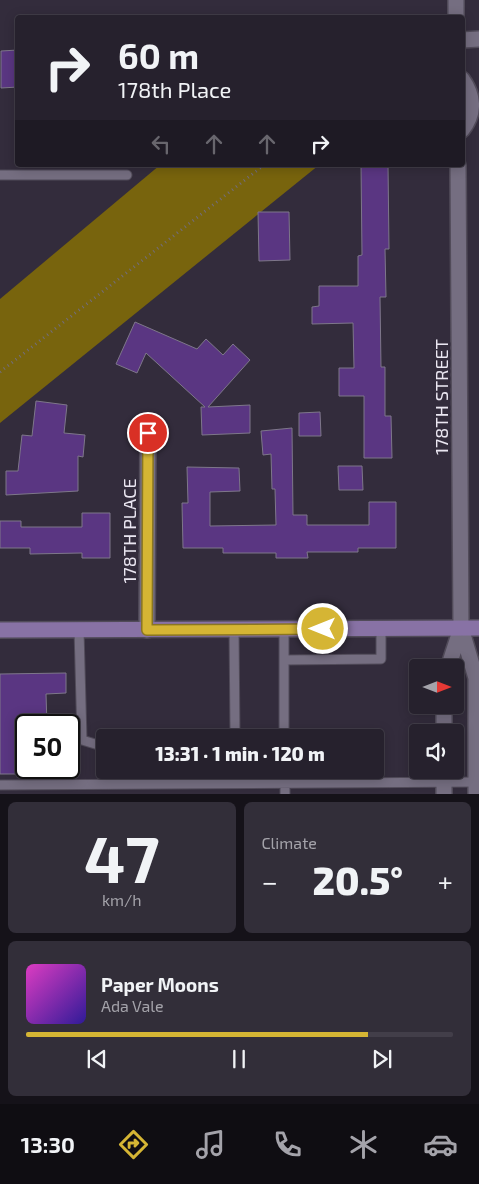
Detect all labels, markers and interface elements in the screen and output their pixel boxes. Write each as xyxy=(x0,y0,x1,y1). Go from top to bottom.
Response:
text: 60 m xyxy=(118,34,199,76)
icon: right xyxy=(35,35,100,100)
text: 178th Place xyxy=(118,76,231,102)
icon: left xyxy=(147,130,175,158)
icon: ahead xyxy=(200,130,228,158)
icon: ahead xyxy=(253,130,281,158)
icon: right xyxy=(306,130,334,158)
street label: 178TH STREET xyxy=(430,338,452,455)
pin xyxy=(127,412,169,454)
icon: arrive xyxy=(134,419,162,447)
street label: 178TH PLACE xyxy=(118,478,140,584)
position arrow xyxy=(296,602,348,654)
north arrow xyxy=(409,659,464,714)
map controls xyxy=(409,659,464,779)
speed limit sign: 50 xyxy=(15,714,80,779)
button: sound xyxy=(409,724,464,779)
text: 13:31 · 1 min · 120 m xyxy=(155,742,325,765)
text: 47 xyxy=(84,818,160,896)
text: Climate xyxy=(262,833,317,852)
text: 20.5° xyxy=(312,857,403,903)
text: − xyxy=(262,864,278,898)
text: + xyxy=(438,864,453,898)
text: km/h xyxy=(102,890,142,909)
text: Paper Moons xyxy=(101,973,219,996)
text: Ada Vale xyxy=(101,996,164,1015)
icon: previous xyxy=(83,1045,111,1073)
icon: pause xyxy=(225,1045,253,1073)
icon: next xyxy=(368,1045,396,1073)
icon: directions xyxy=(116,1127,151,1162)
icon: music xyxy=(193,1127,228,1162)
icon: phone xyxy=(270,1127,305,1162)
icon: climate xyxy=(346,1127,381,1162)
icon: car xyxy=(423,1127,458,1162)
text: 13:30 xyxy=(21,1131,75,1157)

